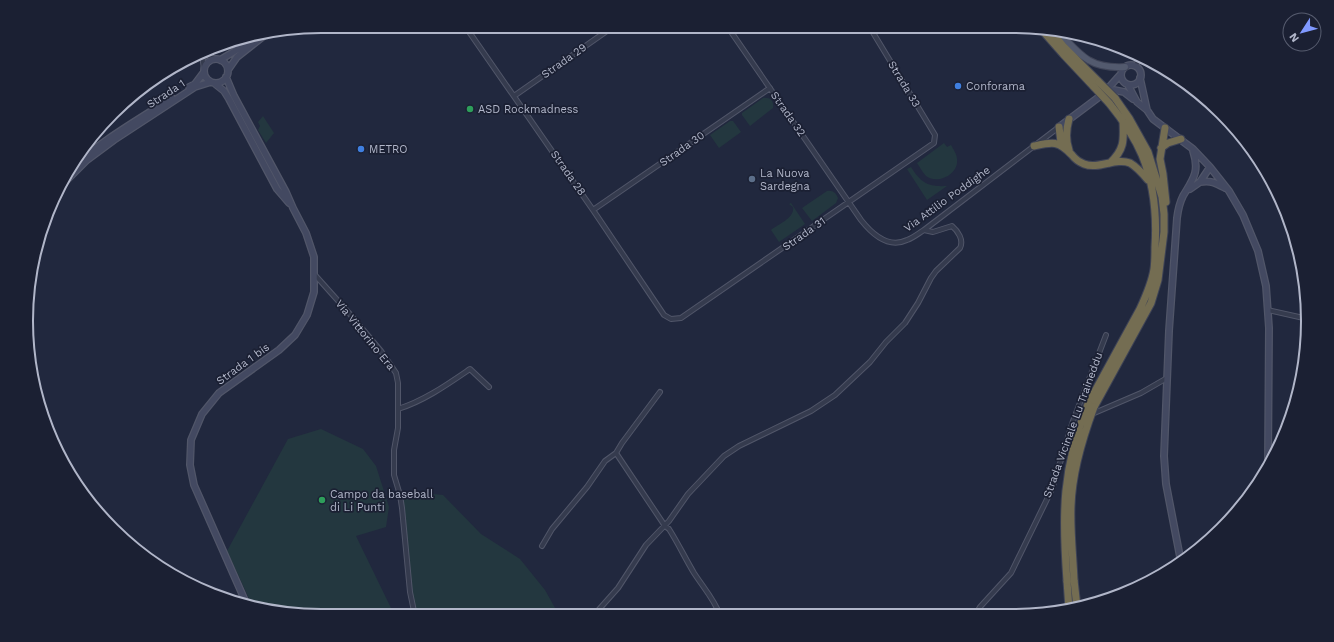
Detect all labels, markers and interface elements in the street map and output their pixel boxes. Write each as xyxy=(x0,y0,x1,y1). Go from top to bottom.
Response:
north arrow xyxy=(1282,12,1322,52)
text: N xyxy=(1287,30,1302,45)
street label: Strada 29 xyxy=(539,41,589,81)
street label: Strada 33 xyxy=(885,59,923,109)
street label: Strada 1 xyxy=(144,77,188,111)
place label: Conforama xyxy=(966,80,1025,93)
marker: Conforama xyxy=(953,81,963,91)
street label: Strada 32 xyxy=(768,89,808,139)
place label: ASD Rockmadness xyxy=(478,103,579,116)
marker: ASD Rockmadness xyxy=(465,104,475,114)
street label: Strada 30 xyxy=(657,129,707,169)
place label: METRO xyxy=(369,143,408,156)
marker: METRO xyxy=(356,144,366,154)
street label: Strada 28 xyxy=(548,148,588,198)
street label: Via Attilio Poddighe xyxy=(901,163,993,235)
place label: La Nuova Sardegna xyxy=(760,167,810,193)
marker: La Nuova Sardegna xyxy=(747,174,757,184)
street label: Strada 31 xyxy=(780,214,828,254)
street label: Via Vittorino Era xyxy=(333,297,397,373)
street label: Strada 1 bis xyxy=(214,340,272,388)
street label: Strada Vicinale Lu Traineddu xyxy=(1041,350,1105,500)
place label: Campo da baseball di Li Punti xyxy=(330,488,434,514)
marker: Campo da baseball di Li Punti xyxy=(317,495,327,505)

